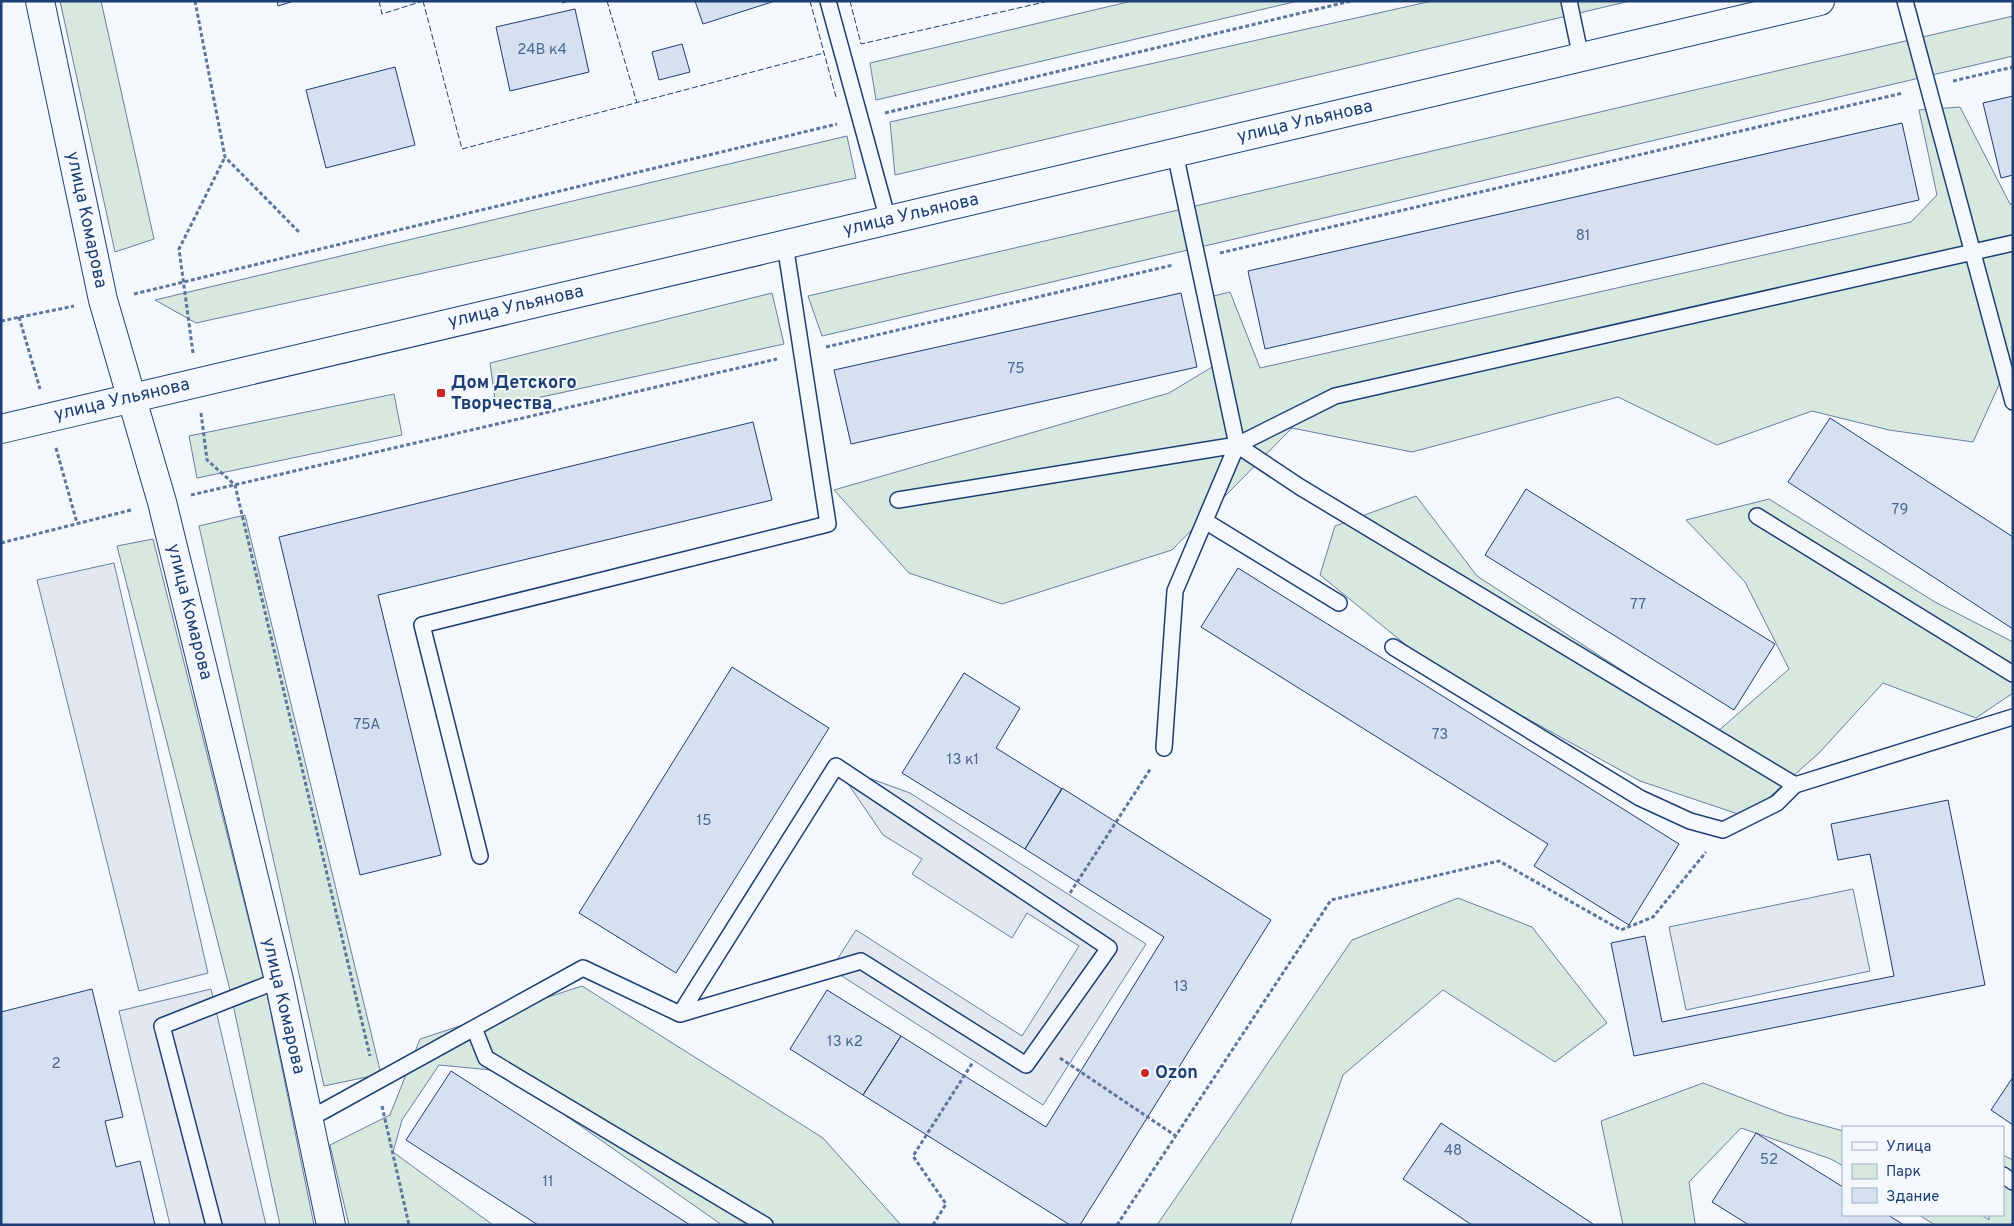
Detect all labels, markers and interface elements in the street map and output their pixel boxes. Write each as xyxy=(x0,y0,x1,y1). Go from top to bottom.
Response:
house number: 24В к4 xyxy=(517,41,567,60)
street label: улица Ульянова xyxy=(1235,95,1375,149)
street label: улица Комарова xyxy=(60,149,112,291)
street label: улица Ульянова xyxy=(841,188,981,242)
house number: 81 xyxy=(1576,227,1590,246)
street label: улица Ульянова xyxy=(446,280,586,334)
house number: 75 xyxy=(1007,360,1025,379)
place label: Дом Детского Творчества xyxy=(451,372,577,416)
street label: улица Ульянова xyxy=(52,373,192,427)
marker: Дом Детского Творчества xyxy=(435,387,447,399)
house number: 79 xyxy=(1892,501,1908,520)
street label: улица Комарова xyxy=(161,542,217,682)
house number: 77 xyxy=(1630,596,1646,615)
house number: 75А xyxy=(353,716,381,735)
house number: 73 xyxy=(1432,726,1448,745)
house number: 13 к1 xyxy=(947,751,979,770)
house number: 15 xyxy=(697,812,711,831)
street label: улица Комарова xyxy=(256,935,310,1077)
house number: 13 xyxy=(1174,978,1188,997)
house number: 13 к2 xyxy=(827,1033,863,1052)
house number: 2 xyxy=(51,1055,61,1074)
place label: Ozon xyxy=(1155,1062,1198,1085)
marker: Ozon xyxy=(1139,1067,1151,1079)
legend xyxy=(1842,1126,2004,1216)
text: Улица xyxy=(1886,1138,1931,1157)
house number: 48 xyxy=(1444,1142,1462,1161)
house number: 52 xyxy=(1760,1151,1778,1170)
text: Парк xyxy=(1886,1163,1921,1182)
house number: 11 xyxy=(542,1173,554,1192)
text: Здание xyxy=(1886,1188,1939,1207)

